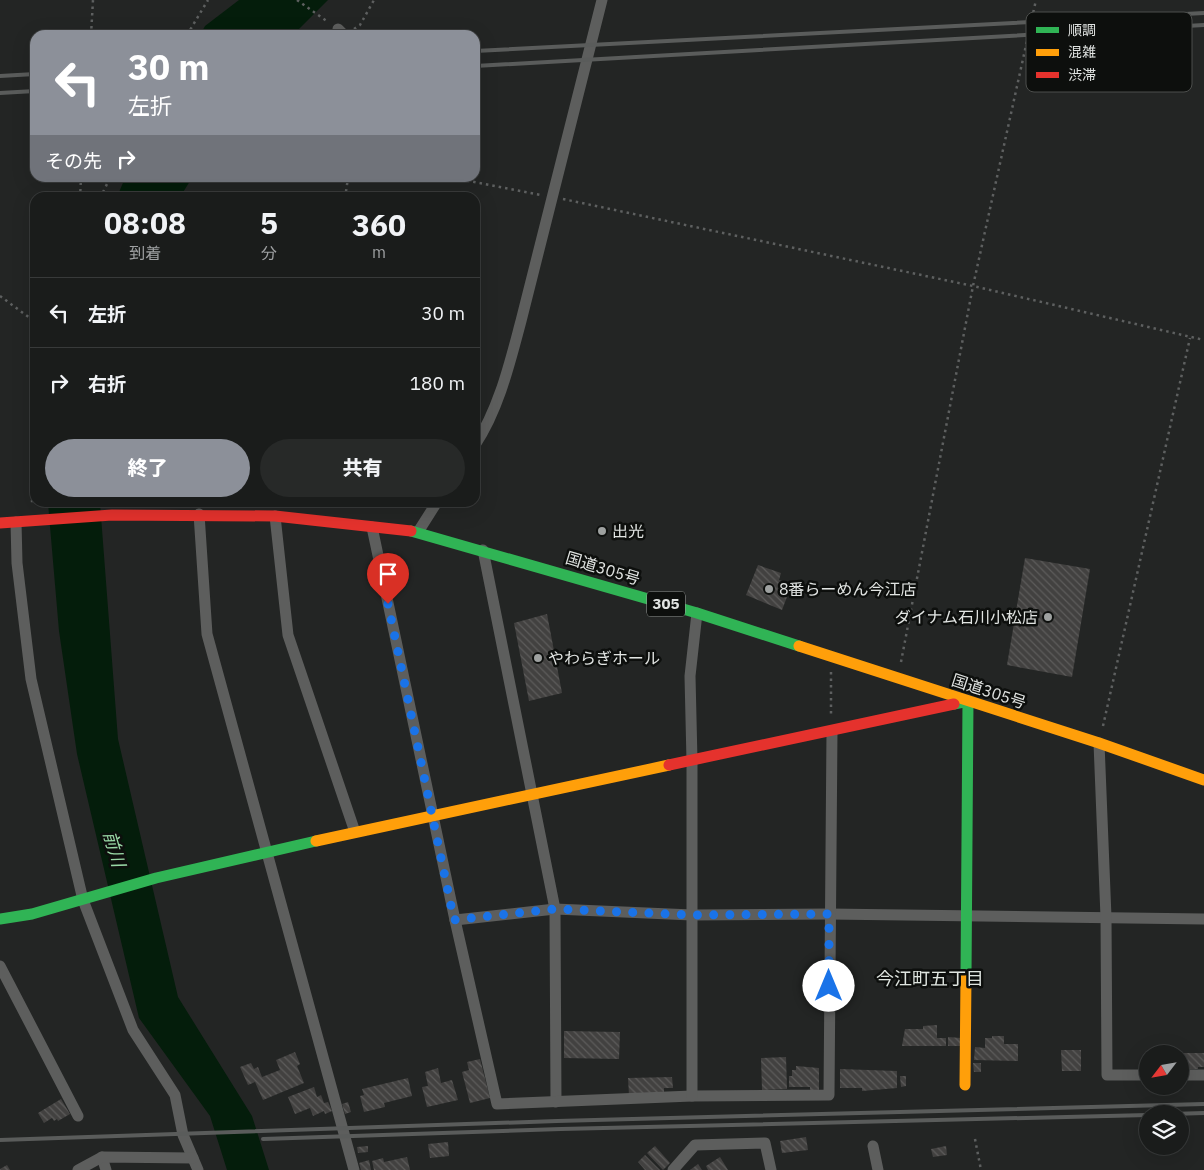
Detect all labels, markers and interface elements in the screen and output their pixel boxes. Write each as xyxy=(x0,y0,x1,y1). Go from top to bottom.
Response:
legend xyxy=(1026,12,1192,92)
text: 順調 xyxy=(1068,21,1096,39)
text: 混雑 xyxy=(1068,43,1096,61)
text: 30 m xyxy=(128,44,210,90)
icon: left xyxy=(45,50,110,115)
text: 渋滞 xyxy=(1068,66,1096,84)
text: 左折 xyxy=(128,91,172,120)
icon: right xyxy=(112,145,140,173)
text: その先 xyxy=(45,149,102,173)
text: 08:08 xyxy=(104,203,186,242)
text: 5 xyxy=(260,203,278,242)
text: 360 xyxy=(352,205,406,244)
text: m xyxy=(372,242,386,262)
text: 到着 xyxy=(129,243,161,263)
text: 分 xyxy=(261,243,277,263)
icon: left xyxy=(45,299,73,327)
text: 30 m xyxy=(421,301,465,325)
text: 左折 xyxy=(88,302,126,326)
icon: right xyxy=(45,369,73,397)
text: 180 m xyxy=(410,371,465,395)
text: 右折 xyxy=(88,372,126,396)
button: 終了 xyxy=(45,439,250,497)
button: 共有 xyxy=(260,439,465,497)
place label: 出光 xyxy=(612,521,644,541)
marker: 出光 xyxy=(596,525,608,537)
street label: 国道305号 xyxy=(563,547,643,589)
pin xyxy=(367,553,409,604)
icon: arrive xyxy=(374,560,402,588)
place label: 8番らーめん今江店 xyxy=(779,579,917,599)
marker: 8番らーめん今江店 xyxy=(763,583,775,595)
road number: 305 xyxy=(647,592,685,616)
place label: ダイナム石川小松店 xyxy=(895,607,1038,627)
marker: ダイナム石川小松店 xyxy=(1042,611,1054,623)
place label: やわらぎホール xyxy=(548,648,660,668)
marker: やわらぎホール xyxy=(532,652,544,664)
street label: 国道305号 xyxy=(949,670,1029,712)
water label: 前川 xyxy=(98,828,131,871)
position arrow xyxy=(802,959,854,1011)
district label: 今江町五丁目 xyxy=(876,967,984,990)
north arrow xyxy=(1139,1045,1189,1095)
map controls xyxy=(1139,1045,1189,1155)
button: layers xyxy=(1139,1105,1189,1155)

